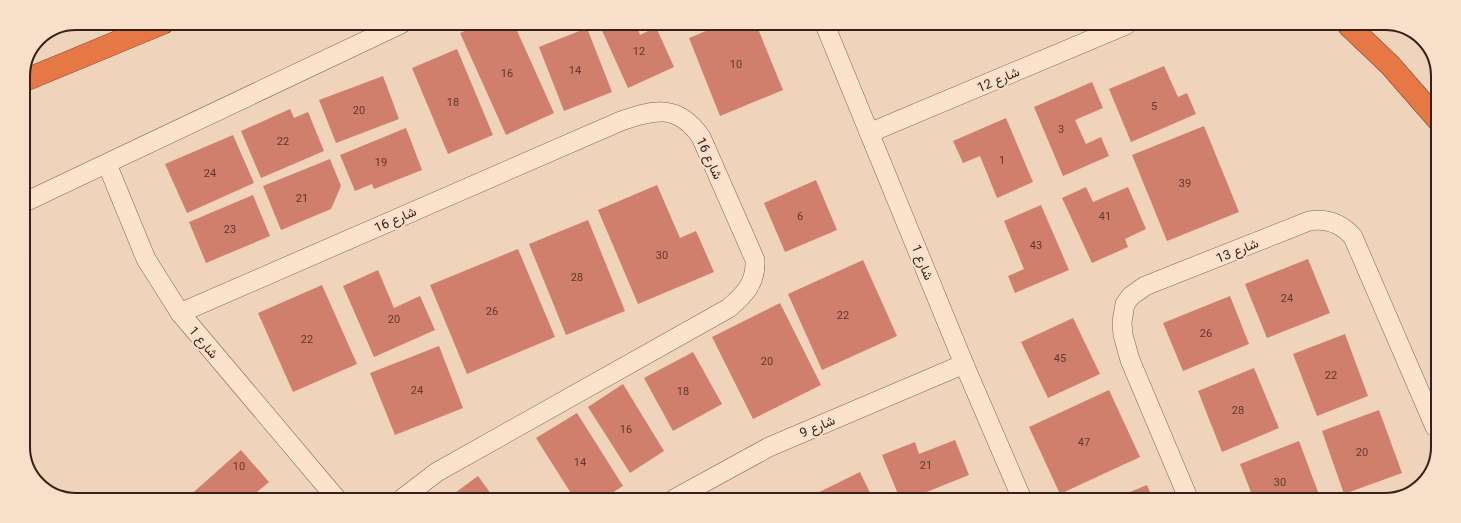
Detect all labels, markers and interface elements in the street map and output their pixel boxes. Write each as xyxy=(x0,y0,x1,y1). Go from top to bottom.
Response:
house number: 12 xyxy=(633,44,645,61)
house number: 10 xyxy=(730,57,742,74)
house number: 14 xyxy=(569,63,581,80)
street label: شارع 12 xyxy=(975,63,1023,99)
house number: 16 xyxy=(501,66,513,83)
house number: 18 xyxy=(447,95,459,112)
house number: 5 xyxy=(1151,99,1157,116)
house number: 20 xyxy=(353,103,365,120)
house number: 3 xyxy=(1058,122,1064,139)
house number: 22 xyxy=(277,134,289,151)
street label: شارع 16 xyxy=(690,135,727,183)
house number: 1 xyxy=(999,153,1005,170)
house number: 19 xyxy=(375,155,387,172)
house number: 24 xyxy=(204,166,216,183)
house number: 39 xyxy=(1179,176,1191,193)
house number: 21 xyxy=(296,191,308,208)
street label: شارع 16 xyxy=(372,203,420,239)
house number: 6 xyxy=(797,209,803,226)
house number: 41 xyxy=(1099,209,1111,226)
house number: 23 xyxy=(224,222,236,239)
street label: شارع 13 xyxy=(1213,234,1262,269)
house number: 43 xyxy=(1030,238,1042,255)
street label: شارع 1 xyxy=(905,242,937,284)
house number: 30 xyxy=(656,248,668,265)
house number: 28 xyxy=(571,270,583,287)
house number: 24 xyxy=(1281,291,1293,308)
house number: 26 xyxy=(486,304,498,321)
house number: 22 xyxy=(837,308,849,325)
house number: 20 xyxy=(388,312,400,329)
street label: شارع 1 xyxy=(183,323,222,364)
house number: 26 xyxy=(1200,326,1212,343)
house number: 22 xyxy=(301,332,313,349)
house number: 45 xyxy=(1054,351,1066,368)
house number: 20 xyxy=(761,354,773,371)
house number: 22 xyxy=(1325,368,1337,385)
house number: 24 xyxy=(411,383,423,400)
house number: 18 xyxy=(677,384,689,401)
house number: 28 xyxy=(1232,403,1244,420)
street label: شارع 9 xyxy=(797,411,839,444)
house number: 16 xyxy=(620,422,632,439)
house number: 47 xyxy=(1078,435,1090,452)
house number: 20 xyxy=(1356,445,1368,462)
house number: 14 xyxy=(574,455,586,472)
house number: 21 xyxy=(920,458,932,475)
house number: 10 xyxy=(233,459,245,476)
house number: 30 xyxy=(1274,475,1286,492)

